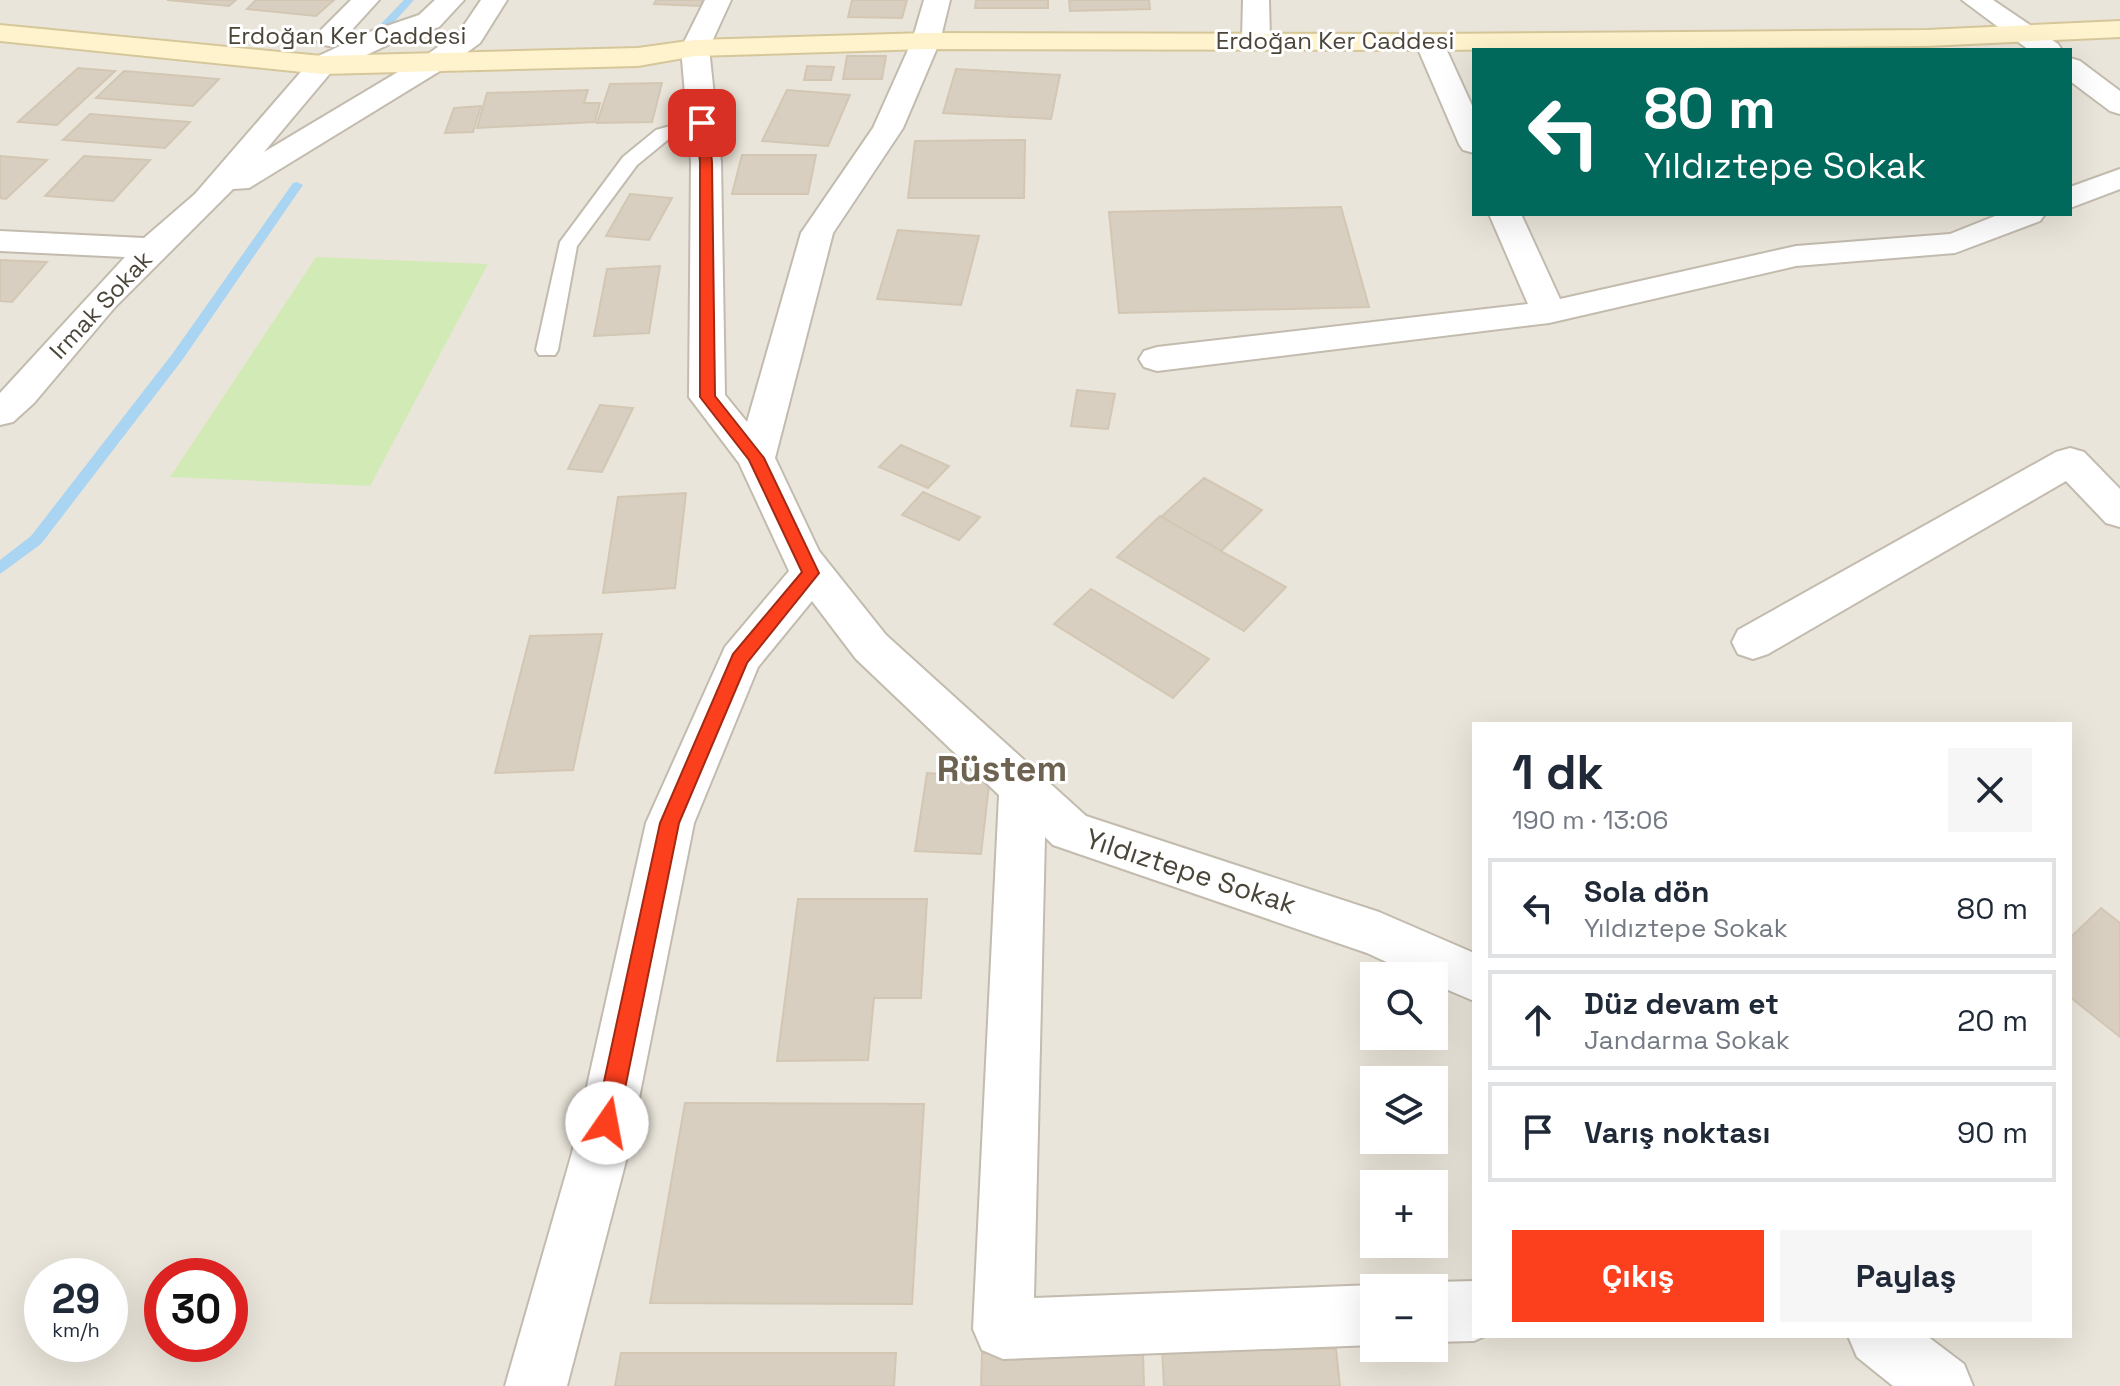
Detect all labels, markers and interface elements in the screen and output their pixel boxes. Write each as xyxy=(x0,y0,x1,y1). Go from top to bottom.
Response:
street label: Erdoğan Ker Caddesi xyxy=(228,20,466,51)
street label: Erdoğan Ker Caddesi xyxy=(1216,25,1454,56)
text: 80 m xyxy=(1644,73,1776,144)
icon: left xyxy=(1512,80,1616,184)
pin xyxy=(668,89,736,157)
icon: arrive xyxy=(680,101,724,145)
text: Yıldıztepe Sokak xyxy=(1644,143,1926,189)
street label: Irmak Sokak xyxy=(42,244,159,365)
text: 1 dk xyxy=(1512,742,1604,803)
district label: Rüstem xyxy=(937,746,1067,792)
button: close xyxy=(1948,748,2032,832)
text: 190 m · 13:06 xyxy=(1512,803,1668,837)
street label: Yıldıztepe Sokak xyxy=(1081,820,1301,922)
text: Sola dön xyxy=(1584,872,1709,911)
icon: left xyxy=(1516,886,1560,930)
text: 80 m xyxy=(1957,889,2028,928)
text: Yıldıztepe Sokak xyxy=(1584,911,1788,945)
map controls xyxy=(1360,962,1448,1362)
button: search xyxy=(1360,962,1448,1050)
text: Düz devam et xyxy=(1584,984,1779,1023)
icon: ahead xyxy=(1516,998,1560,1042)
text: 20 m xyxy=(1957,1001,2028,1040)
text: Jandarma Sokak xyxy=(1584,1023,1790,1057)
button: layers xyxy=(1360,1066,1448,1154)
position arrow xyxy=(565,1081,649,1165)
icon: arrive xyxy=(1516,1110,1560,1154)
text: Varış noktası xyxy=(1584,1113,1771,1152)
text: 90 m xyxy=(1957,1113,2028,1152)
button: + xyxy=(1360,1170,1448,1258)
button: Çıkış xyxy=(1512,1230,1764,1322)
button: Paylaş xyxy=(1780,1230,2032,1322)
speed limit sign: 30 xyxy=(144,1258,248,1362)
text: 29 xyxy=(52,1274,100,1325)
button: − xyxy=(1360,1274,1448,1362)
text: km/h xyxy=(52,1317,100,1343)

